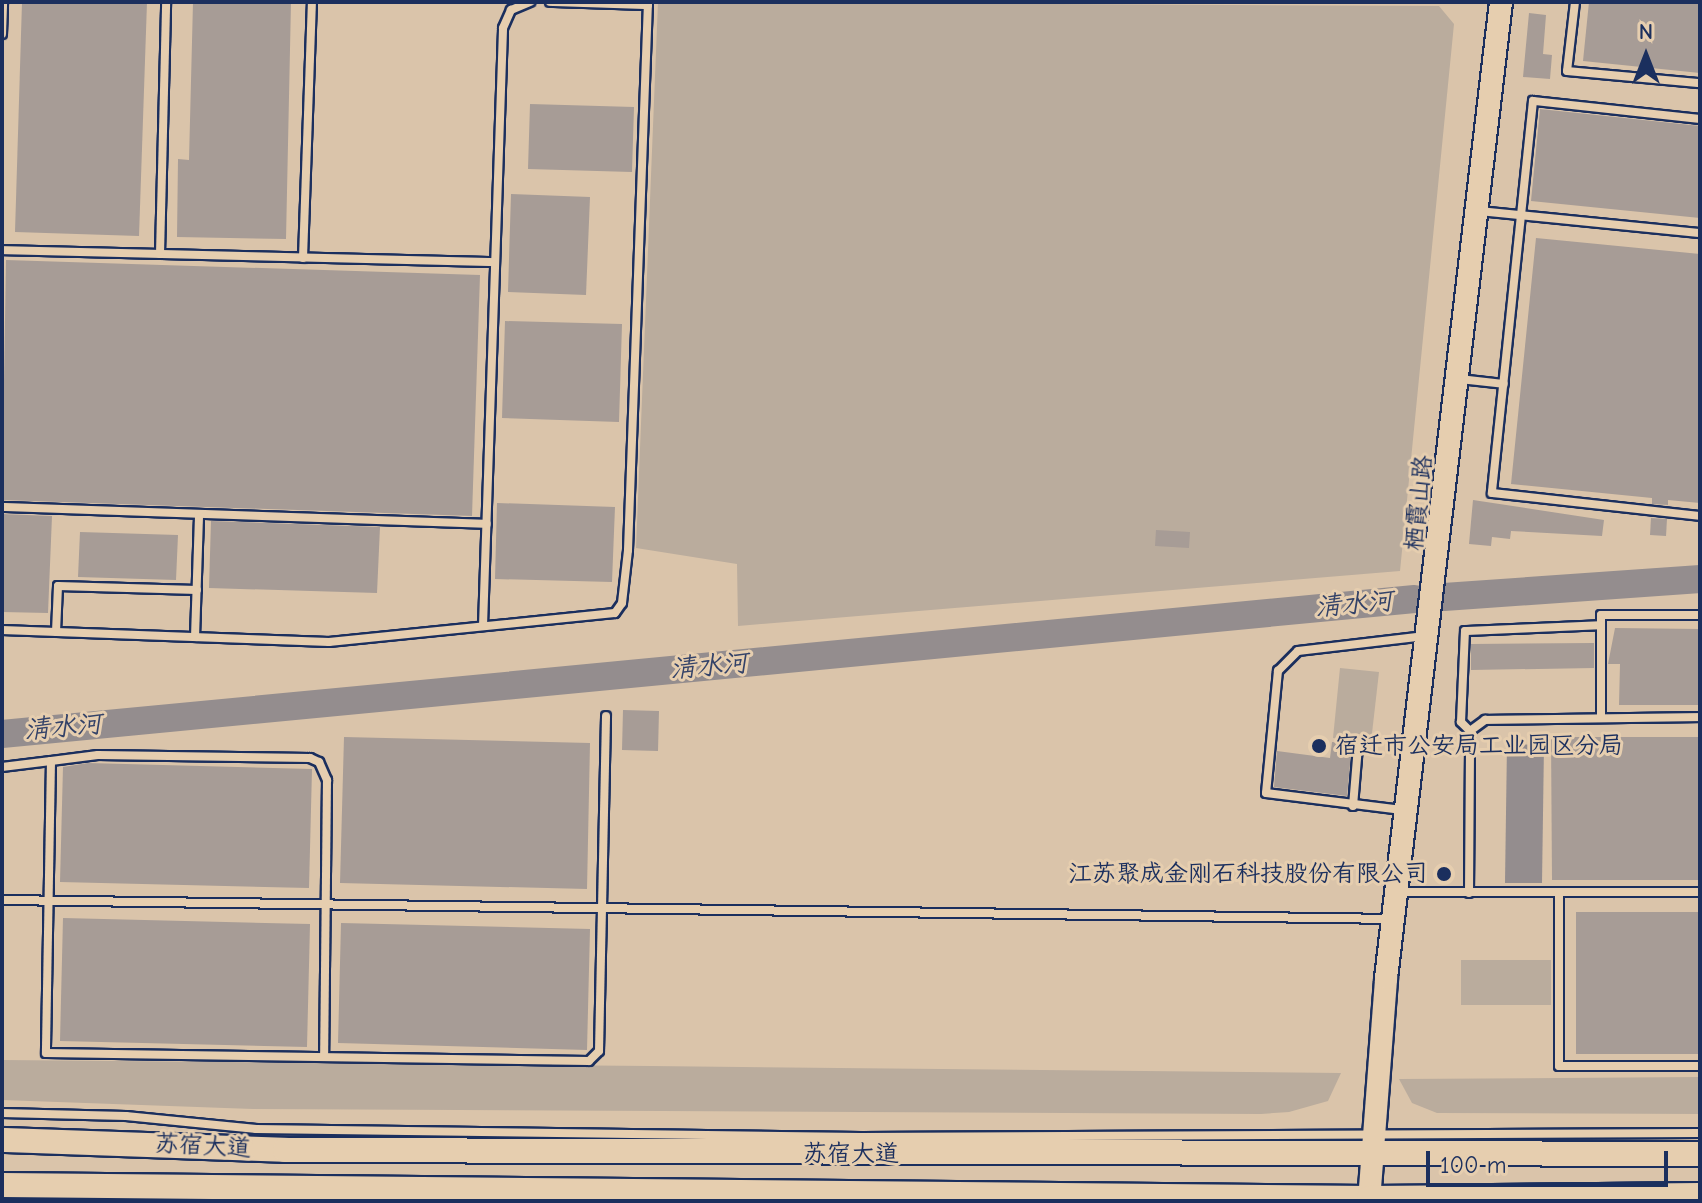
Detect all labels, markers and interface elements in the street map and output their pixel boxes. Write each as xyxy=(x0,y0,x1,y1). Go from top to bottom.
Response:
north arrow xyxy=(1606,16,1686,96)
text: N xyxy=(1639,19,1653,45)
street label: 栖霞山路 xyxy=(1400,454,1438,552)
water label: 清水河 xyxy=(1314,586,1394,624)
water label: 清水河 xyxy=(669,648,749,686)
water label: 清水河 xyxy=(23,709,103,747)
place label: 宿迁市公安局工业园区分局 xyxy=(1335,732,1623,760)
marker: 宿迁市公安局工业园区分局 xyxy=(1310,737,1328,755)
place label: 江苏聚成金刚石科技股份有限公司 xyxy=(1068,860,1428,888)
marker: 江苏聚成金刚石科技股份有限公司 xyxy=(1435,865,1453,883)
street label: 苏宿大道 xyxy=(154,1129,252,1163)
scale bar xyxy=(1430,1135,1672,1185)
street label: 苏宿大道 xyxy=(803,1140,899,1168)
text: 100 m xyxy=(1440,1151,1507,1179)

